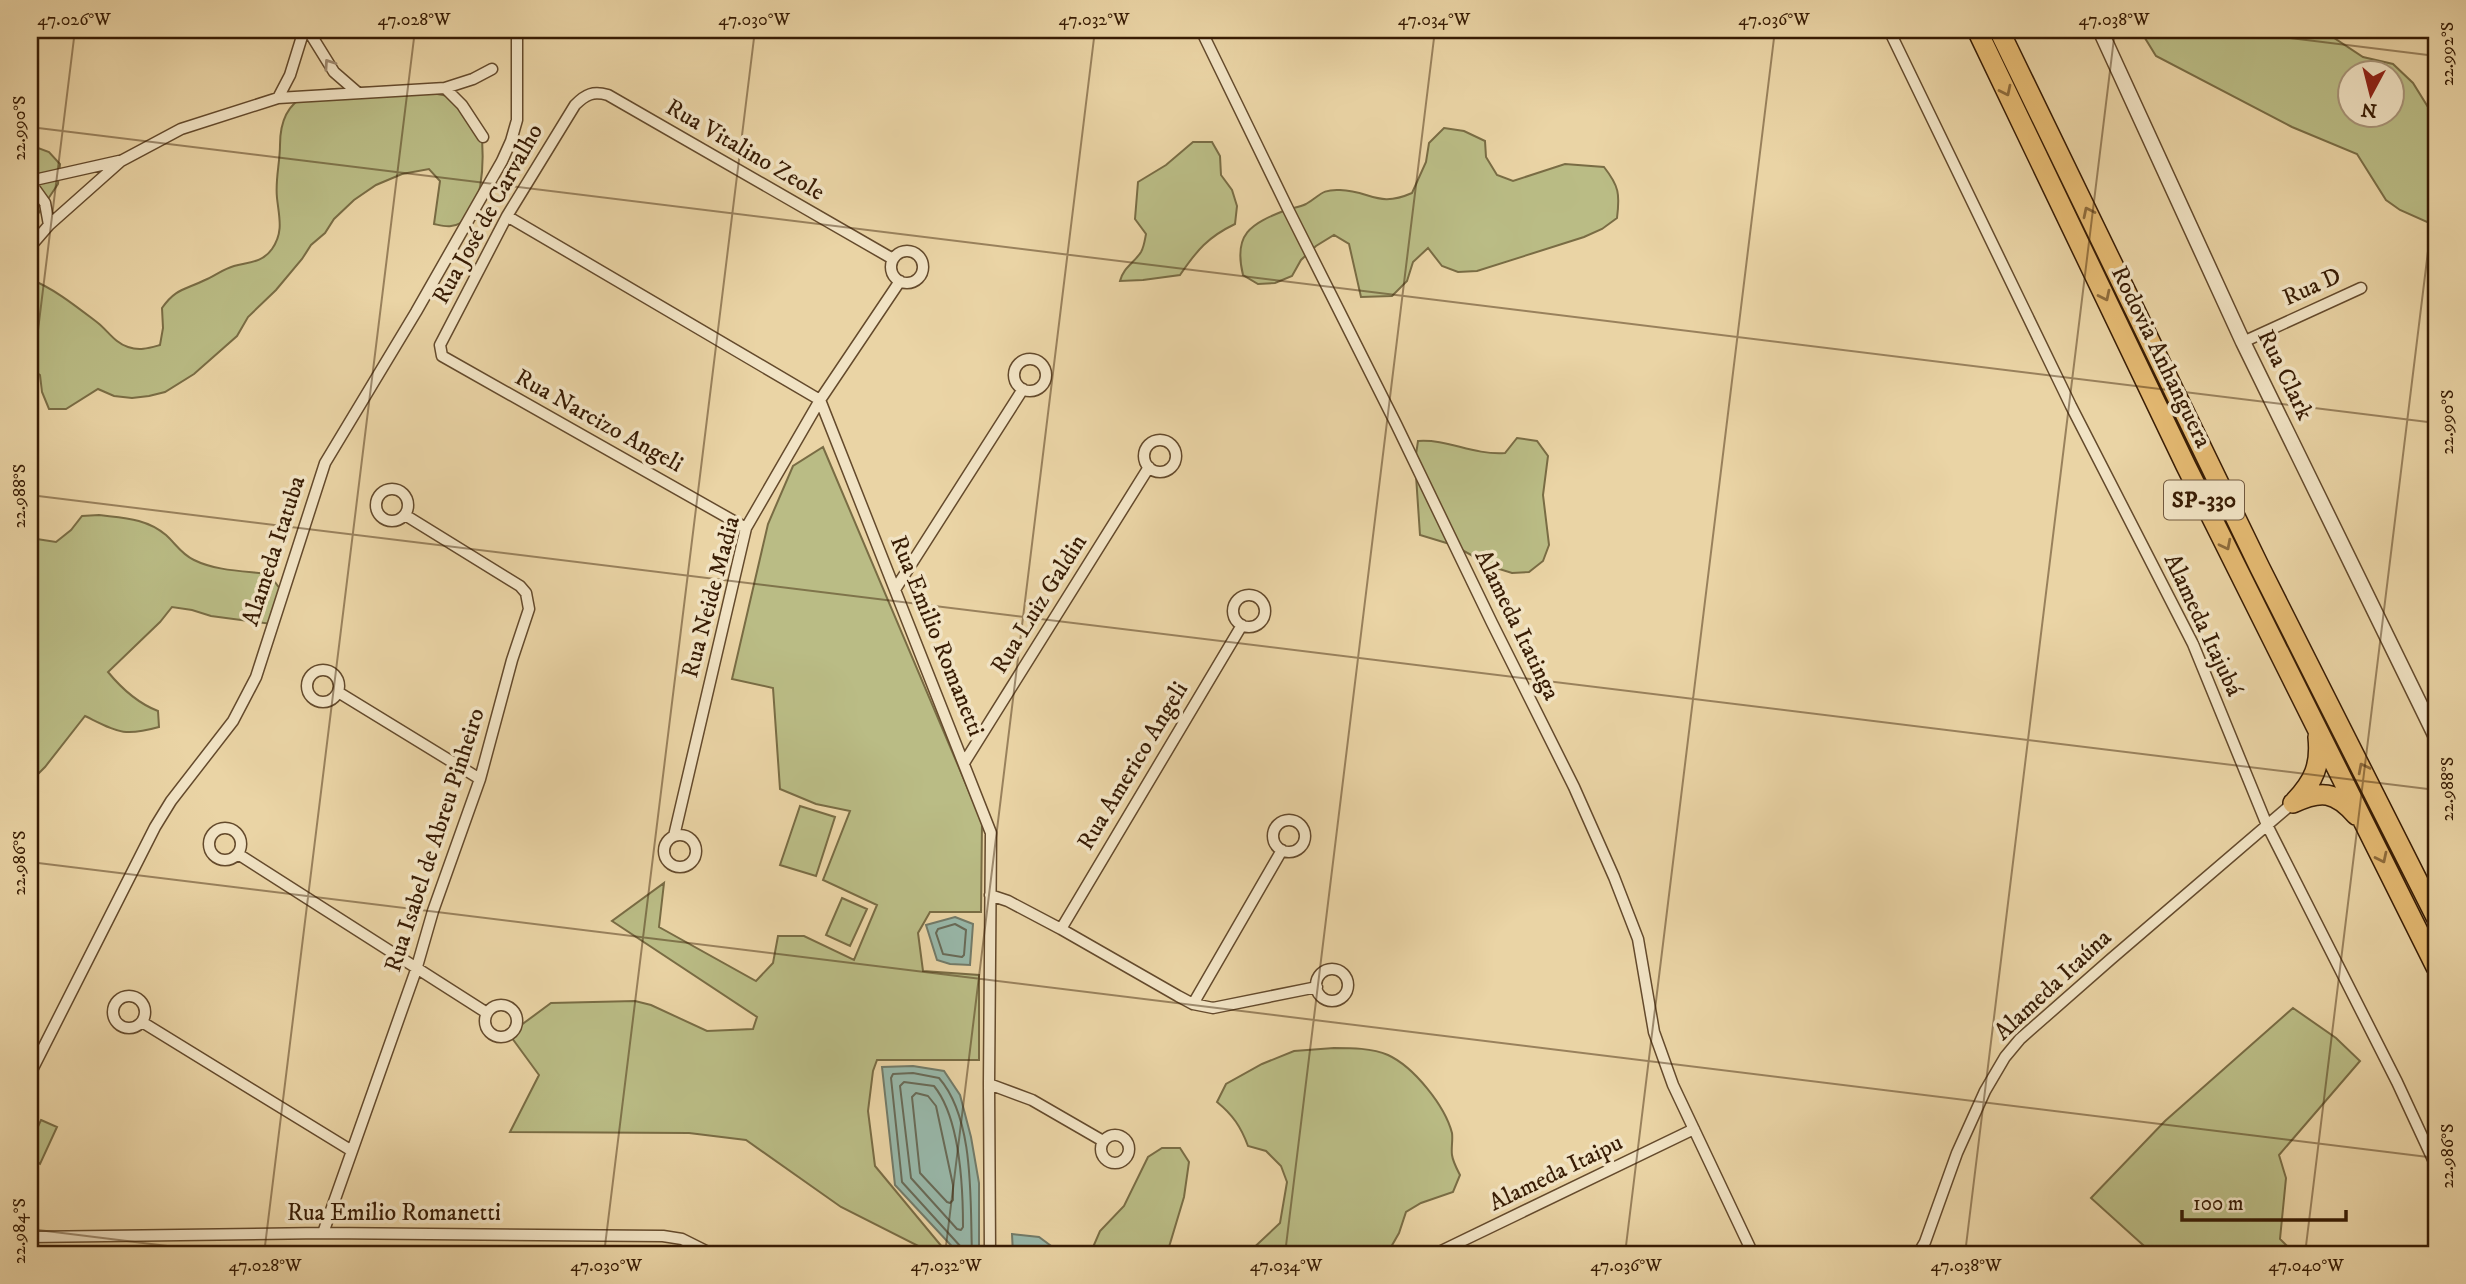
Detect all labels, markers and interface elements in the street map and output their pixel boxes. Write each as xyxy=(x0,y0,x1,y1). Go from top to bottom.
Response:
text: 47.026°W xyxy=(37,9,111,31)
text: 47.028°W xyxy=(377,9,451,31)
text: 47.030°W xyxy=(718,9,790,31)
text: 47.032°W xyxy=(1059,9,1130,31)
text: 47.034°W xyxy=(1398,9,1471,31)
text: 47.036°W xyxy=(1738,9,1810,31)
text: 47.038°W xyxy=(2078,9,2150,31)
text: 22.992°S xyxy=(2437,22,2459,86)
one-way arrow xyxy=(325,59,337,72)
north arrow xyxy=(2336,60,2406,130)
one-way arrow xyxy=(1998,84,2012,96)
street label: Rua Vitalino Zeole xyxy=(660,92,830,208)
text: 22.990°S xyxy=(9,95,31,161)
text: N xyxy=(2360,97,2378,122)
street label: Rua José de Carvalho xyxy=(426,119,550,309)
one-way arrow xyxy=(2082,207,2096,219)
street label: Rodovia Anhanguera xyxy=(2104,261,2218,454)
street label: Rua D xyxy=(2278,261,2346,313)
one-way arrow xyxy=(2097,289,2111,301)
street label: Rua Clark xyxy=(2250,325,2320,425)
street label: Rua Narcizo Angeli xyxy=(510,362,688,480)
text: 22.990°S xyxy=(2437,389,2459,455)
text: 22.988°S xyxy=(9,464,31,528)
street label: Alameda Itatuba xyxy=(236,471,313,630)
road number: SP-330 xyxy=(2164,480,2244,520)
street label: Rua Neide Madia xyxy=(675,512,747,681)
street label: Rua Luiz Galdin xyxy=(984,528,1094,679)
street label: Rua Emilio Romanetti xyxy=(883,531,991,741)
one-way arrow xyxy=(2218,538,2232,550)
street label: Alameda Itatinga xyxy=(1468,545,1567,706)
street label: Alameda Itajubá xyxy=(2157,549,2249,702)
street label: Rua Americo Angeli xyxy=(1071,676,1195,856)
street label: Rua Isabel de Abreu Pinheiro xyxy=(378,704,492,976)
text: 22.988°S xyxy=(2437,757,2459,821)
one-way arrow xyxy=(2357,763,2371,775)
text: 22.986°S xyxy=(9,831,31,895)
one-way arrow xyxy=(2374,851,2388,863)
street label: Alameda Itaúna xyxy=(1988,922,2119,1047)
text: 22.986°S xyxy=(2437,1124,2459,1188)
street label: Alameda Itaipu xyxy=(1484,1128,1628,1218)
scale bar xyxy=(2182,1179,2347,1223)
text: 100 m xyxy=(2193,1191,2244,1217)
text: 22.984°S xyxy=(9,1198,31,1264)
street label: Rua Emilio Romanetti xyxy=(287,1198,501,1228)
text: 47.028°W xyxy=(228,1255,302,1277)
text: 47.030°W xyxy=(570,1255,642,1277)
text: 47.032°W xyxy=(911,1255,982,1277)
text: 47.034°W xyxy=(1250,1255,1323,1277)
text: 47.036°W xyxy=(1590,1255,1662,1277)
text: 47.038°W xyxy=(1930,1255,2002,1277)
text: 47.040°W xyxy=(2268,1255,2344,1277)

